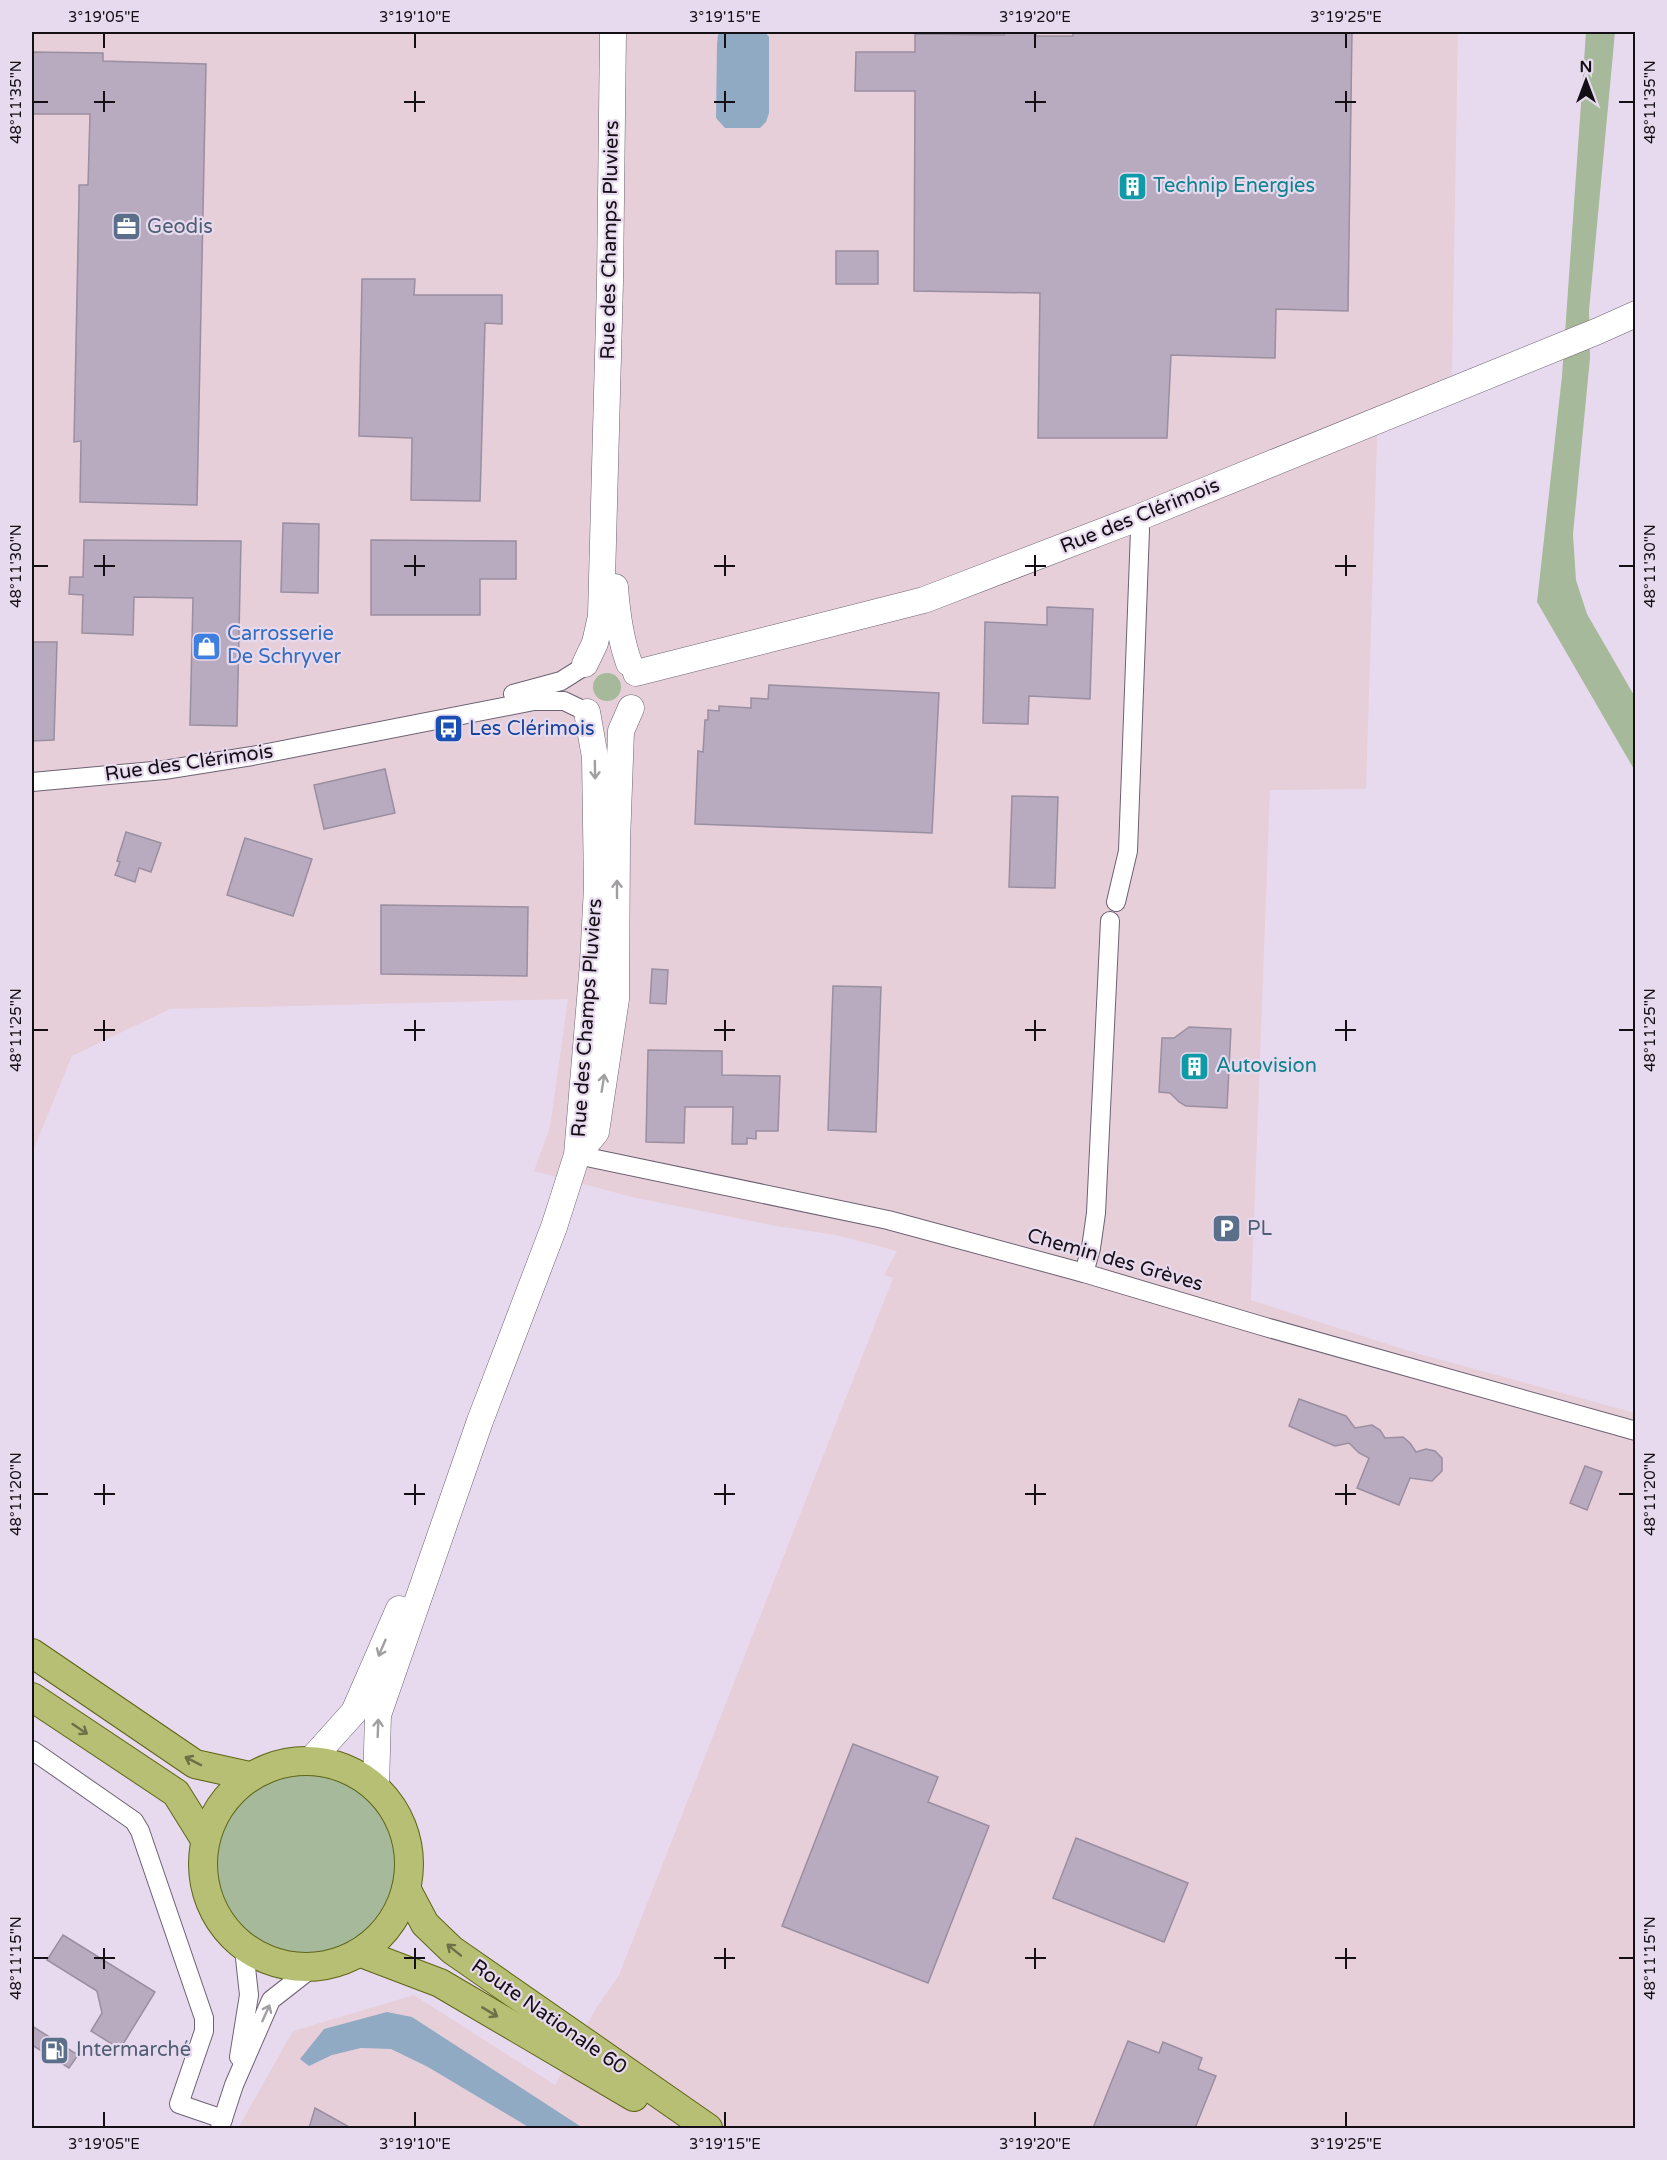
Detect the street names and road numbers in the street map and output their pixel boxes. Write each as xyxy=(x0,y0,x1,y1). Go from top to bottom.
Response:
street label: Rue des Champs Pluviers xyxy=(596,120,624,360)
street label: Rue des Clérimois xyxy=(1057,473,1223,559)
street label: Rue des Clérimois xyxy=(103,739,275,787)
street label: Rue des Champs Pluviers xyxy=(567,898,607,1138)
street label: Chemin des Grèves xyxy=(1024,1223,1206,1297)
street label: Route Nationale 60 xyxy=(467,1954,631,2080)

